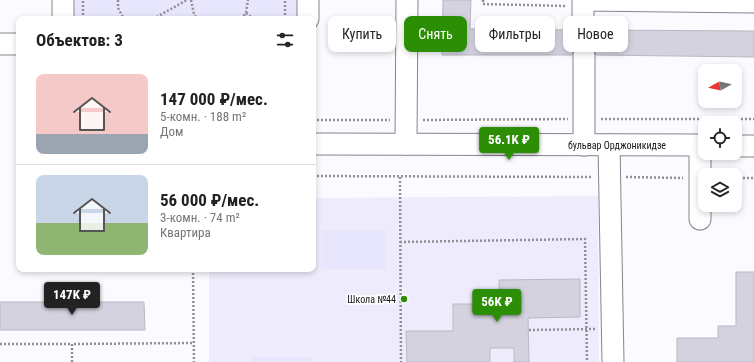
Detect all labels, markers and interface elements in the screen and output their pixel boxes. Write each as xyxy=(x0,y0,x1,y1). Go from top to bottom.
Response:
chip: Купить xyxy=(328,16,396,52)
chip: Снять xyxy=(404,16,467,52)
chip: Фильтры xyxy=(475,16,555,52)
chip: Новое xyxy=(563,16,628,52)
icon: filters xyxy=(274,29,296,51)
text: Объектов: 3 xyxy=(36,30,123,50)
north arrow xyxy=(698,64,742,108)
map controls xyxy=(698,64,742,212)
text: 147 000 ₽/мес. xyxy=(160,89,268,109)
icon: home xyxy=(68,90,116,138)
text: 5-комн. · 188 m² xyxy=(160,109,246,124)
button: locate xyxy=(698,116,742,160)
text: Дом xyxy=(160,124,184,139)
pin: 56.1K ₽ xyxy=(472,127,546,161)
text: 56.1K ₽ xyxy=(488,132,530,147)
street label: бульвар Орджоникидзе xyxy=(568,140,666,151)
button: layers xyxy=(698,168,742,212)
text: 56 000 ₽/мес. xyxy=(160,190,259,210)
icon: home xyxy=(68,191,116,239)
text: 3-комн. · 74 m² xyxy=(160,210,240,225)
text: Квартира xyxy=(160,225,211,240)
pin: 147K ₽ xyxy=(39,282,105,316)
text: 147K ₽ xyxy=(53,287,91,302)
pin: 56K ₽ xyxy=(469,289,525,323)
place label: Школа №44 xyxy=(347,294,396,305)
marker: Школа №44 xyxy=(399,294,409,304)
text: 56K ₽ xyxy=(481,294,513,309)

